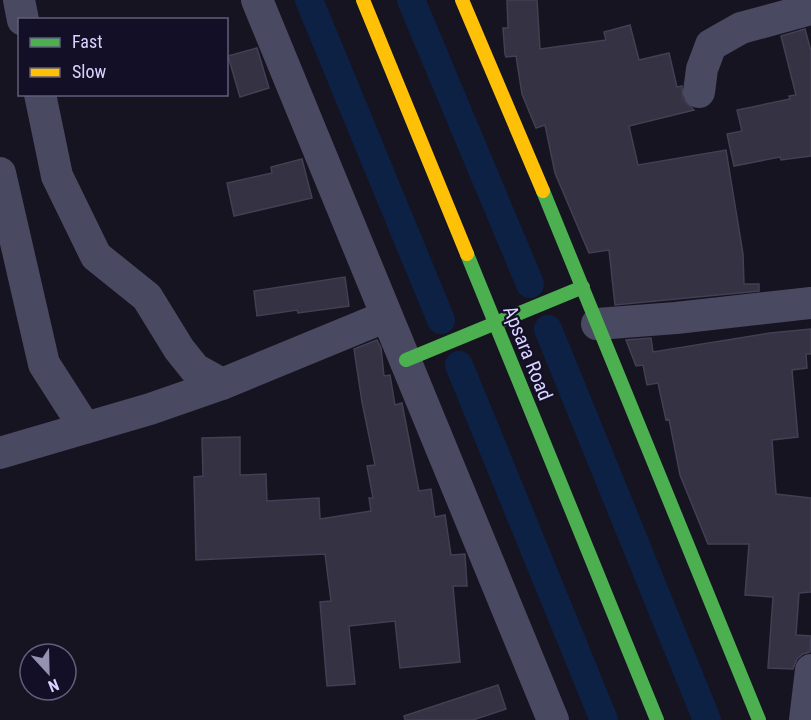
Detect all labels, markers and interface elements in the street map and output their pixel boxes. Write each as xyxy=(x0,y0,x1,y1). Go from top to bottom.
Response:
legend xyxy=(18,18,228,96)
text: Fast xyxy=(72,31,103,52)
text: Slow xyxy=(72,61,107,82)
street label: Apsara Road xyxy=(498,302,558,404)
north arrow xyxy=(18,642,78,702)
text: N xyxy=(45,675,62,696)

